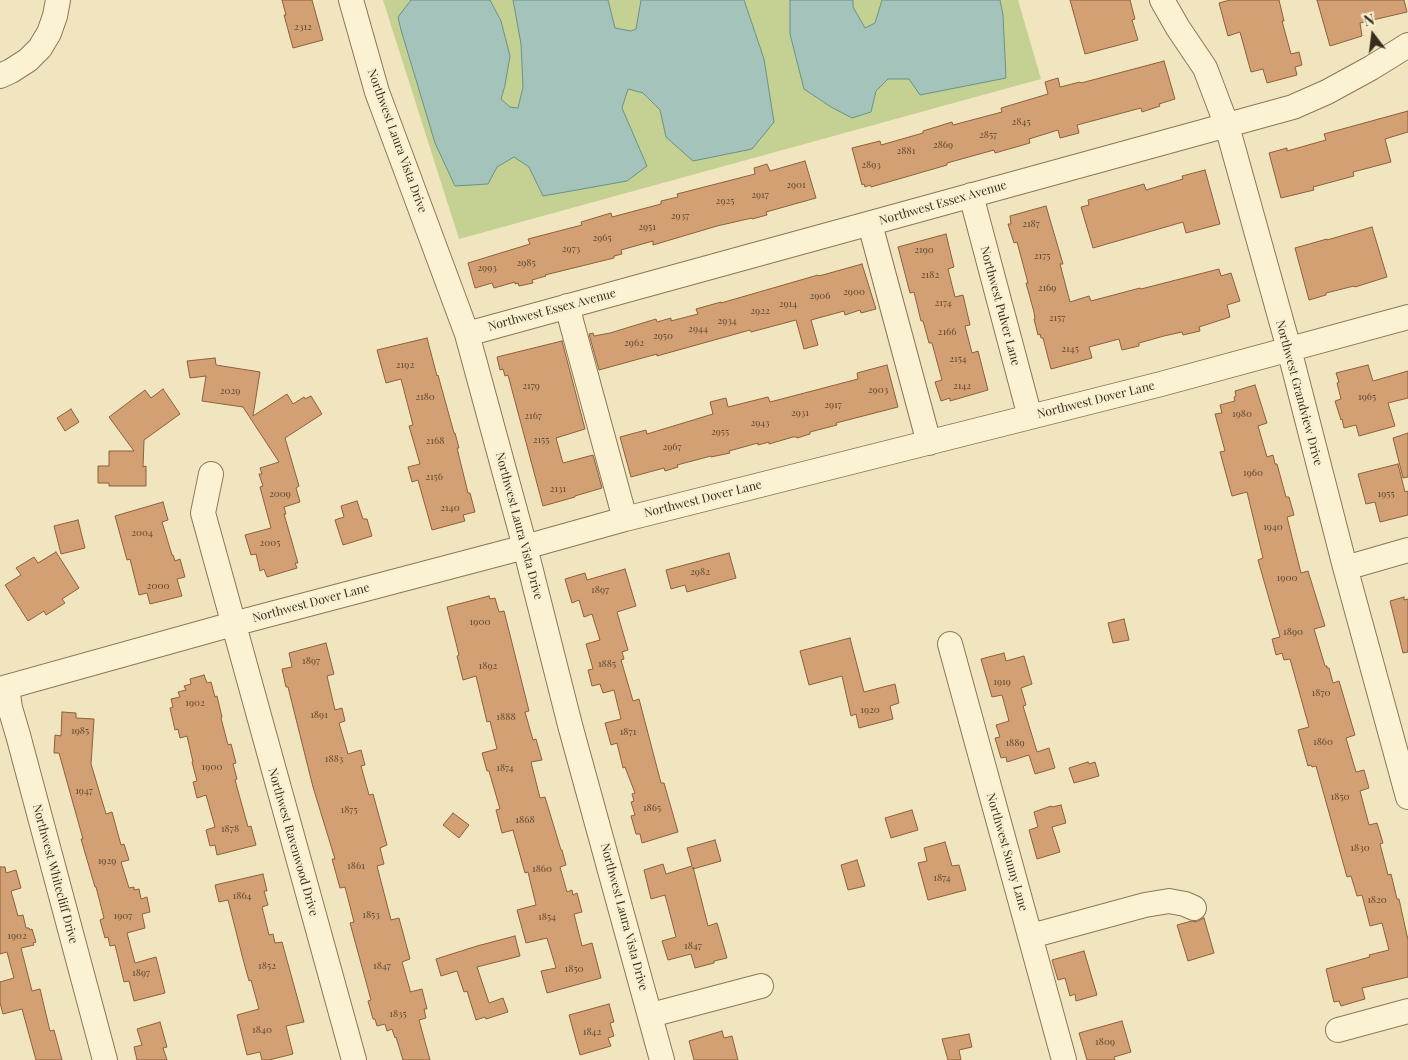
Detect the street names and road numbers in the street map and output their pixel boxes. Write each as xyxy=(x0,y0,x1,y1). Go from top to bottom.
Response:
street label: Northwest Laura Vista Drive xyxy=(364,67,430,215)
street label: Northwest Essex Avenue xyxy=(878,178,1008,228)
street label: Northwest Pulver Lane xyxy=(977,245,1023,367)
street label: Northwest Essex Avenue xyxy=(486,286,618,334)
street label: Northwest Grandview Drive xyxy=(1273,319,1325,467)
street label: Northwest Dover Lane xyxy=(1036,378,1156,422)
street label: Northwest Laura Vista Drive xyxy=(492,451,546,601)
street label: Northwest Dover Lane xyxy=(643,477,763,521)
street label: Northwest Dover Lane xyxy=(251,580,371,626)
street label: Northwest Ravenwood Drive xyxy=(265,766,321,918)
street label: Northwest Sunny Lane xyxy=(983,791,1031,913)
street label: Northwest Whitecliff Drive xyxy=(29,803,81,945)
street label: Northwest Laura Vista Drive xyxy=(597,842,651,992)

